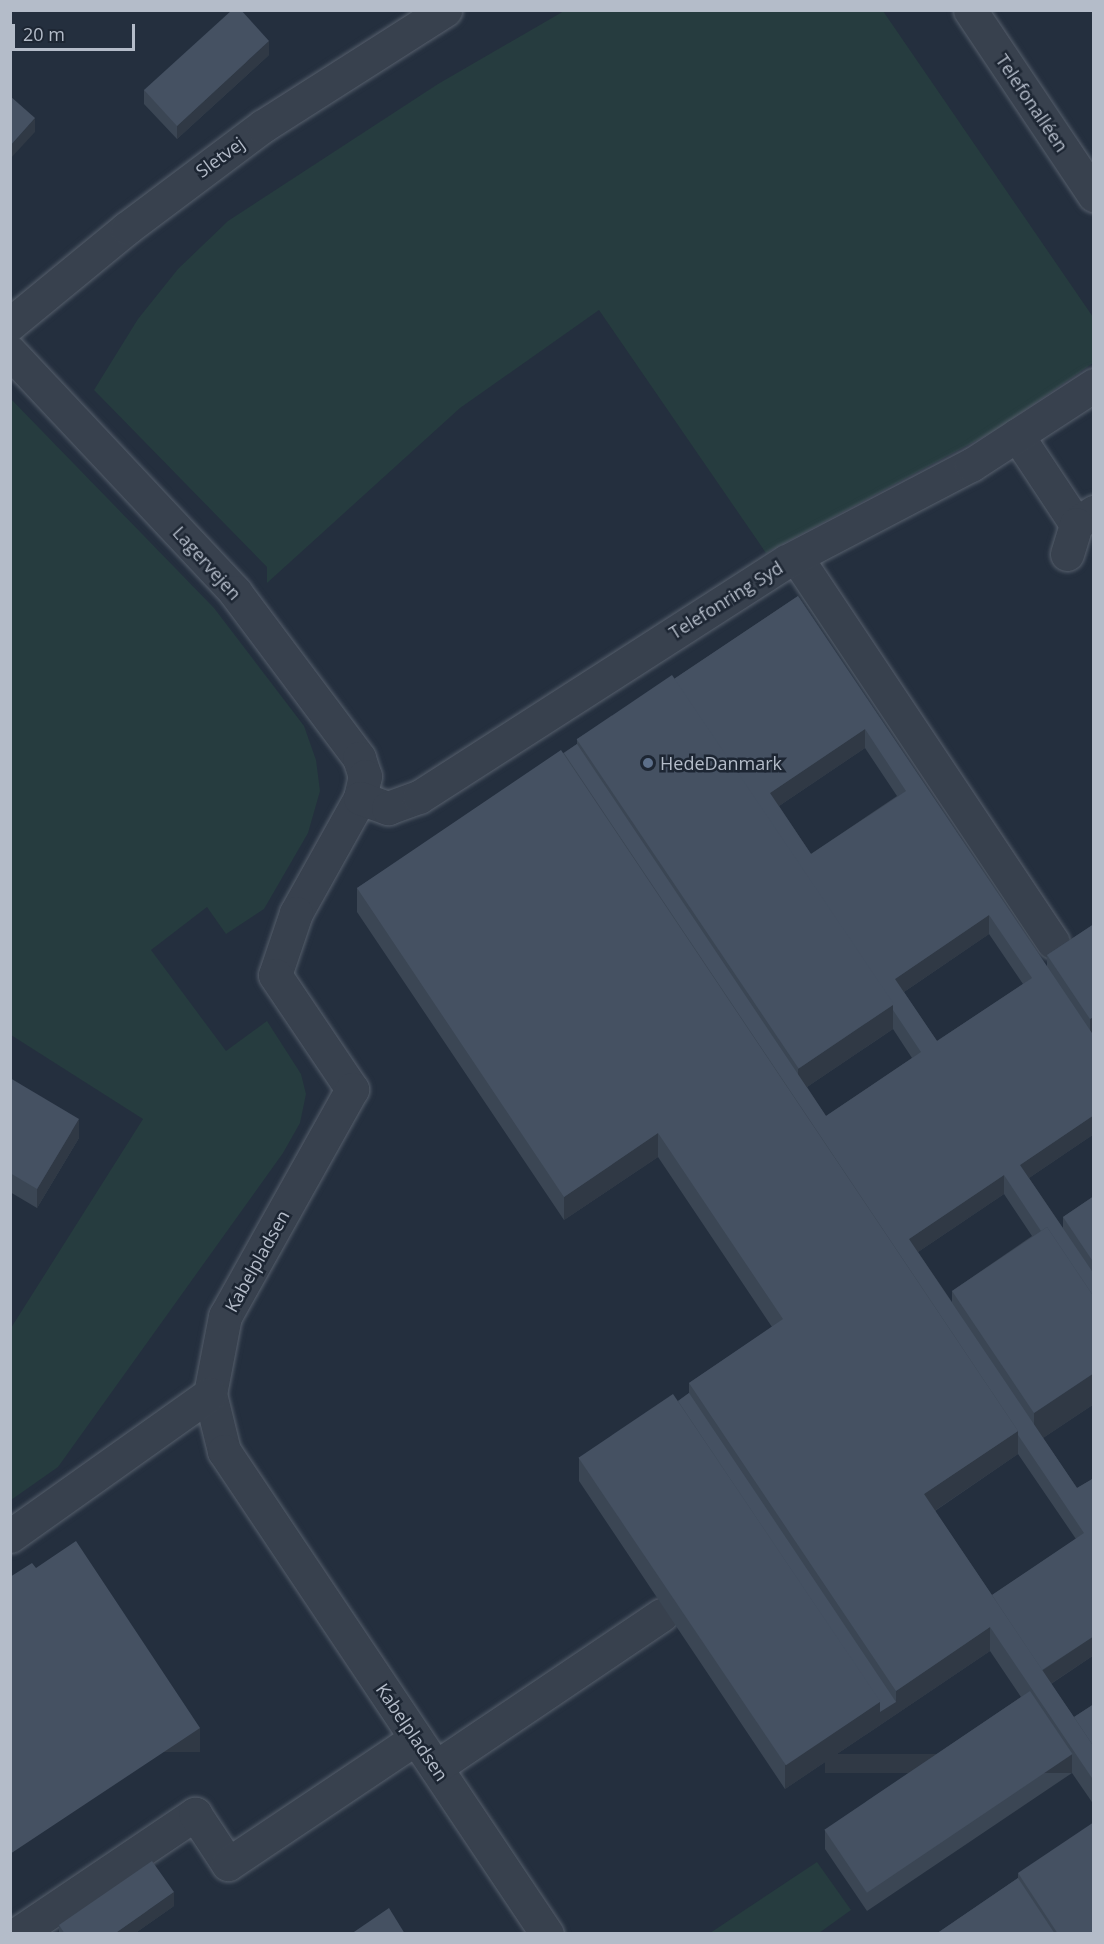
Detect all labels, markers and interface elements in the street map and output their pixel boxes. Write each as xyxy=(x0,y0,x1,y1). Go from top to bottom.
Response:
scale bar xyxy=(15,12,138,50)
text: 20 m xyxy=(23,22,65,46)
street label: Telefonalléen xyxy=(991,50,1073,156)
street label: Sletvej xyxy=(192,132,248,182)
street label: Lagervejen xyxy=(168,522,246,604)
street label: Telefonring Syd xyxy=(665,556,787,644)
place label: HedeDanmark xyxy=(660,752,782,774)
marker: HedeDanmark xyxy=(641,756,655,770)
street label: Kabelpladsen xyxy=(220,1206,294,1316)
street label: Kabelpladsen xyxy=(371,1679,453,1785)

